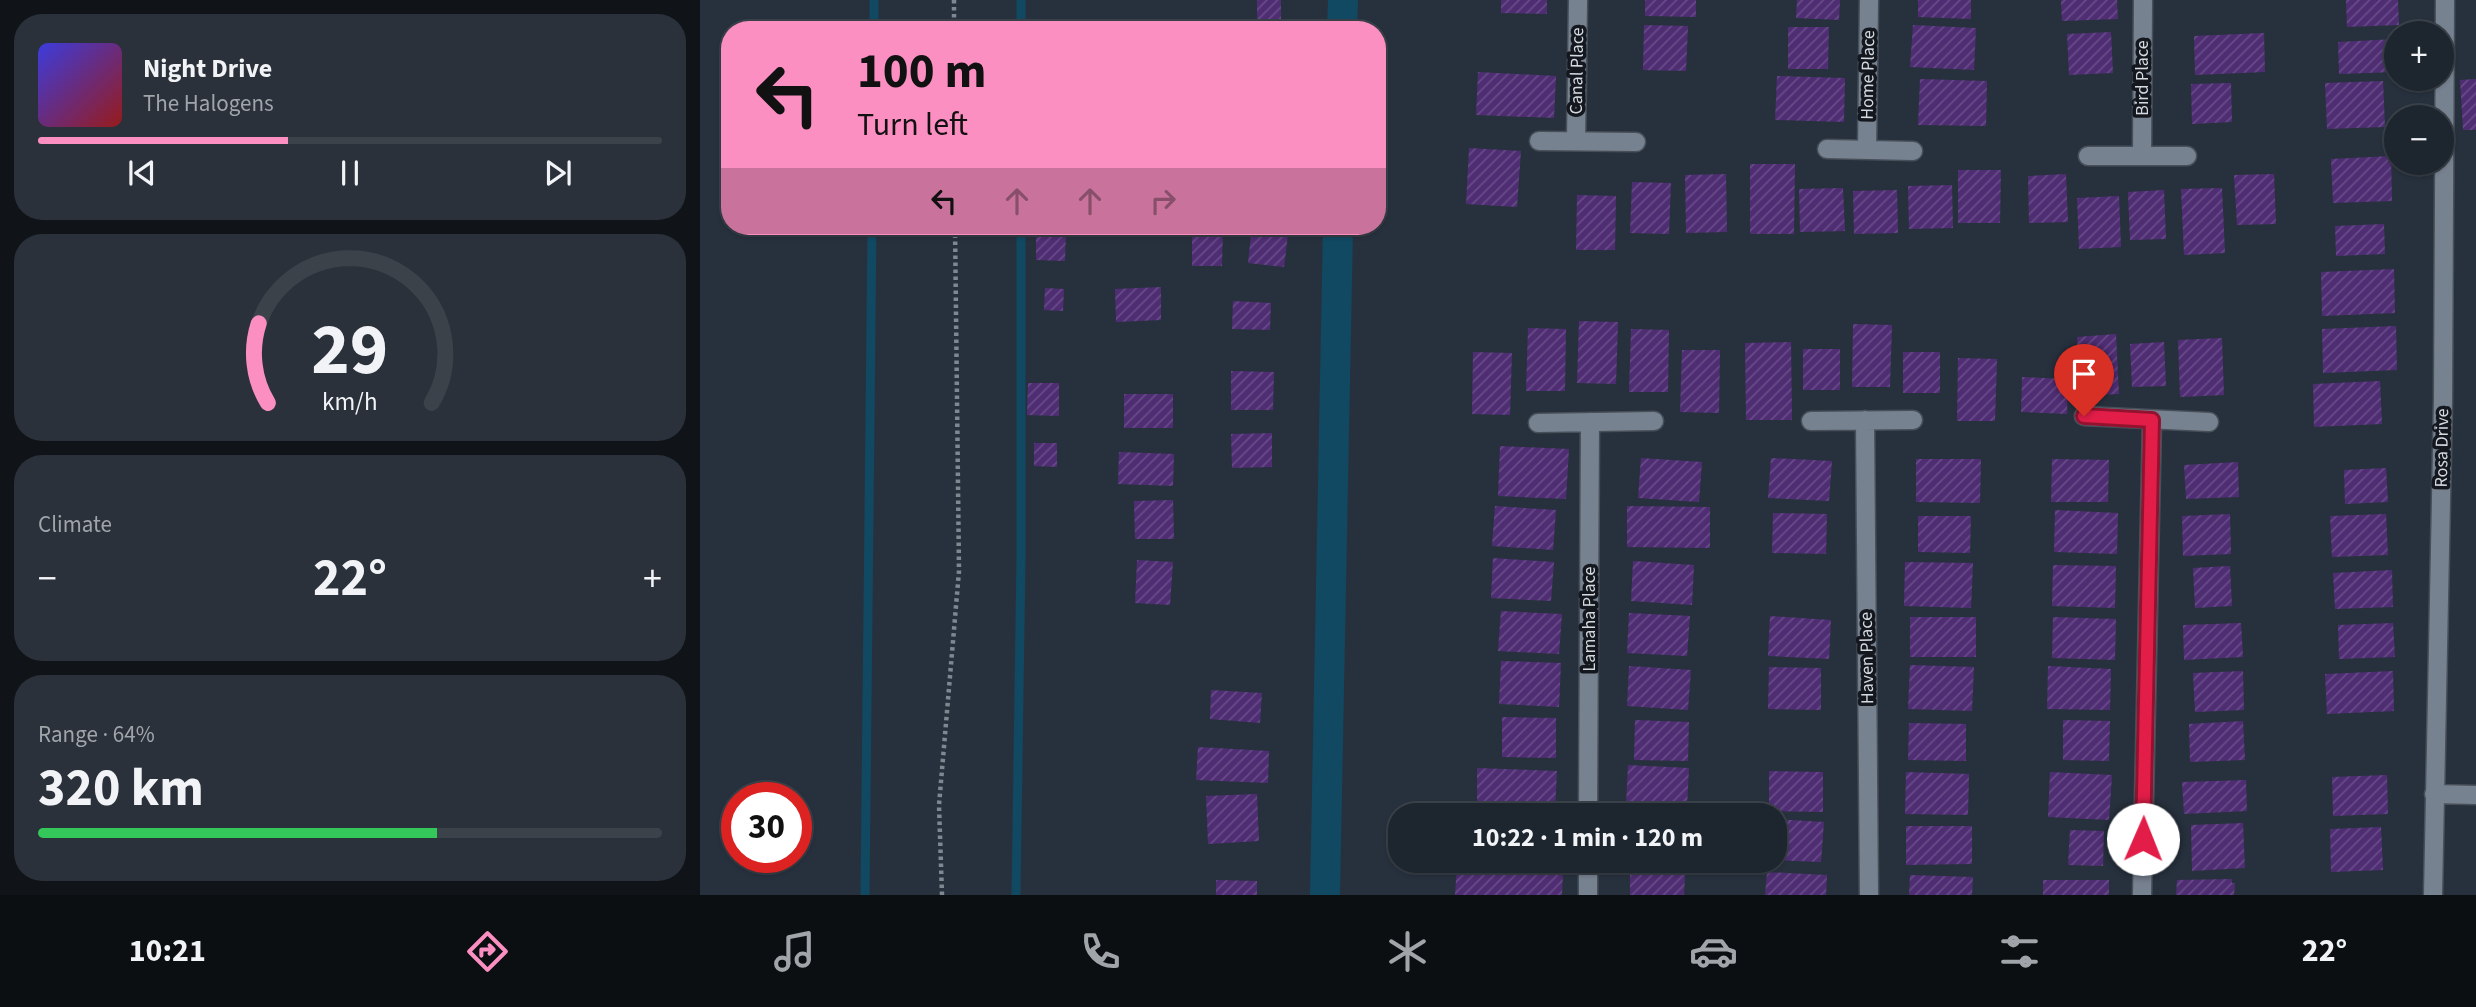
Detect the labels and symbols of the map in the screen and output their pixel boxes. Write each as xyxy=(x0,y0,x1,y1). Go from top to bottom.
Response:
street label: Canal Place xyxy=(1564,27,1590,115)
street label: Home Place xyxy=(1855,30,1881,120)
street label: Bird Place xyxy=(2130,40,2155,116)
pin xyxy=(2054,344,2114,416)
street label: Rosa Drive xyxy=(2429,408,2455,488)
street label: Lamaha Place xyxy=(1577,566,1602,671)
street label: Haven Place xyxy=(1854,612,1880,704)
speed limit sign: 30 xyxy=(721,782,812,873)
position arrow xyxy=(2106,802,2180,876)

